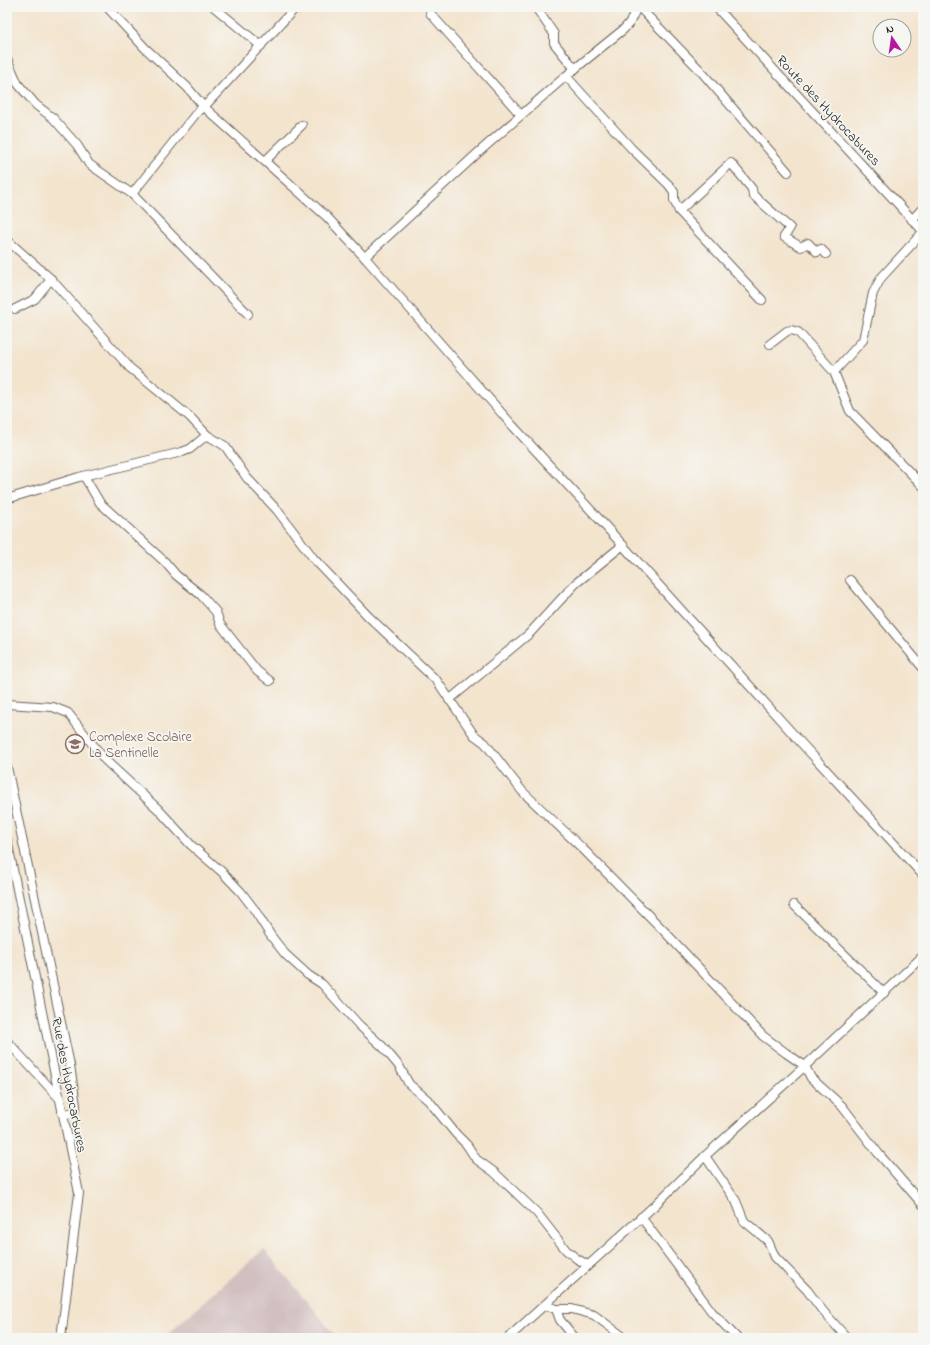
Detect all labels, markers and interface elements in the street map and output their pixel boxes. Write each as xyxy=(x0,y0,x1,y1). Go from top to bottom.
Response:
north arrow xyxy=(872,18,912,58)
text: N xyxy=(885,21,895,38)
street label: Route des Hydrocabures xyxy=(770,51,885,172)
place label: Complexe Scolaire La Sentinelle xyxy=(89,727,193,764)
school or university icon: Complexe Scolaire La Sentinelle xyxy=(64,733,86,755)
street label: Rue des Hydrocarbures xyxy=(44,1016,92,1155)

